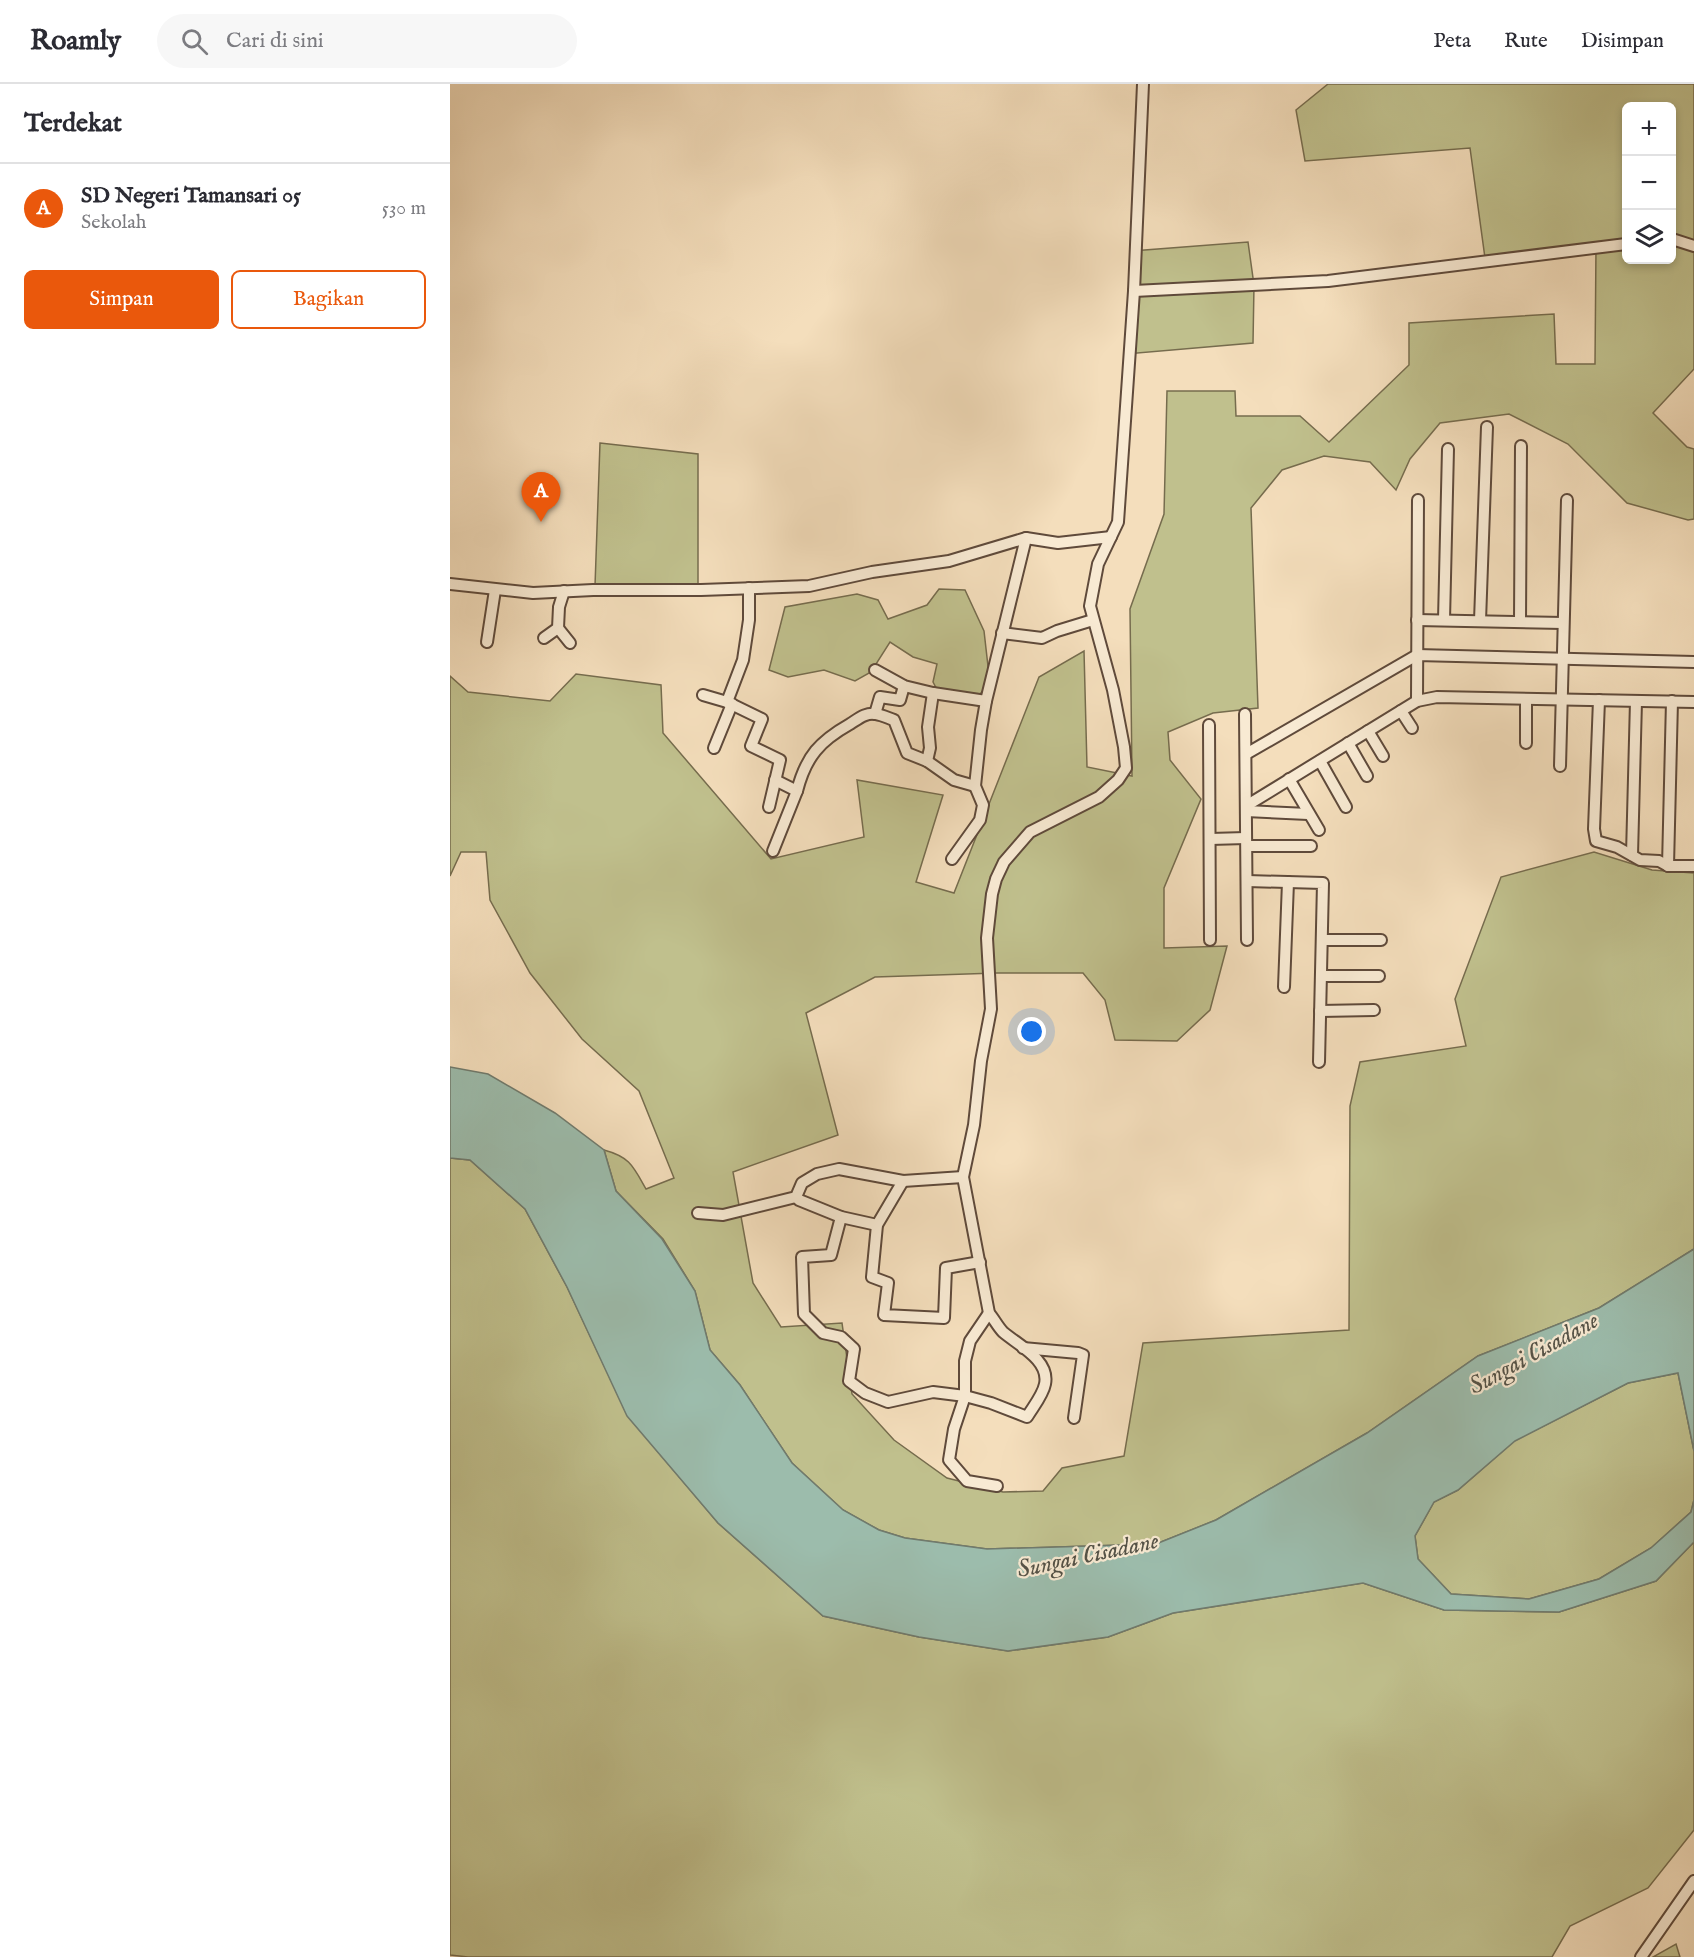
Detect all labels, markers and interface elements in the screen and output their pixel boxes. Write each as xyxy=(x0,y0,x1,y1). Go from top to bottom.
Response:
search box xyxy=(157,14,577,68)
text: Roamly xyxy=(30,24,121,59)
icon: search xyxy=(178,25,211,58)
text: Cari di sini xyxy=(226,27,324,55)
text: Peta xyxy=(1433,28,1471,55)
text: Rute xyxy=(1504,28,1548,55)
text: Disimpan xyxy=(1581,28,1664,55)
map controls xyxy=(1622,102,1676,264)
button: + xyxy=(1622,102,1676,156)
text: Terdekat xyxy=(24,107,122,140)
button: − xyxy=(1622,156,1676,210)
text: SD Negeri Tamansari 05 xyxy=(81,182,301,210)
text: A xyxy=(37,196,50,221)
text: 530 m xyxy=(382,196,426,221)
text: Sekolah xyxy=(81,210,146,235)
button: layers xyxy=(1622,210,1676,264)
button: Simpan xyxy=(24,270,219,329)
button: Bagikan xyxy=(231,270,426,329)
pin: A xyxy=(522,472,560,522)
your location xyxy=(1017,1017,1046,1046)
water label: Sungai Cisadane xyxy=(1464,1306,1604,1402)
water label: Sungai Cisadane xyxy=(1015,1526,1161,1586)

